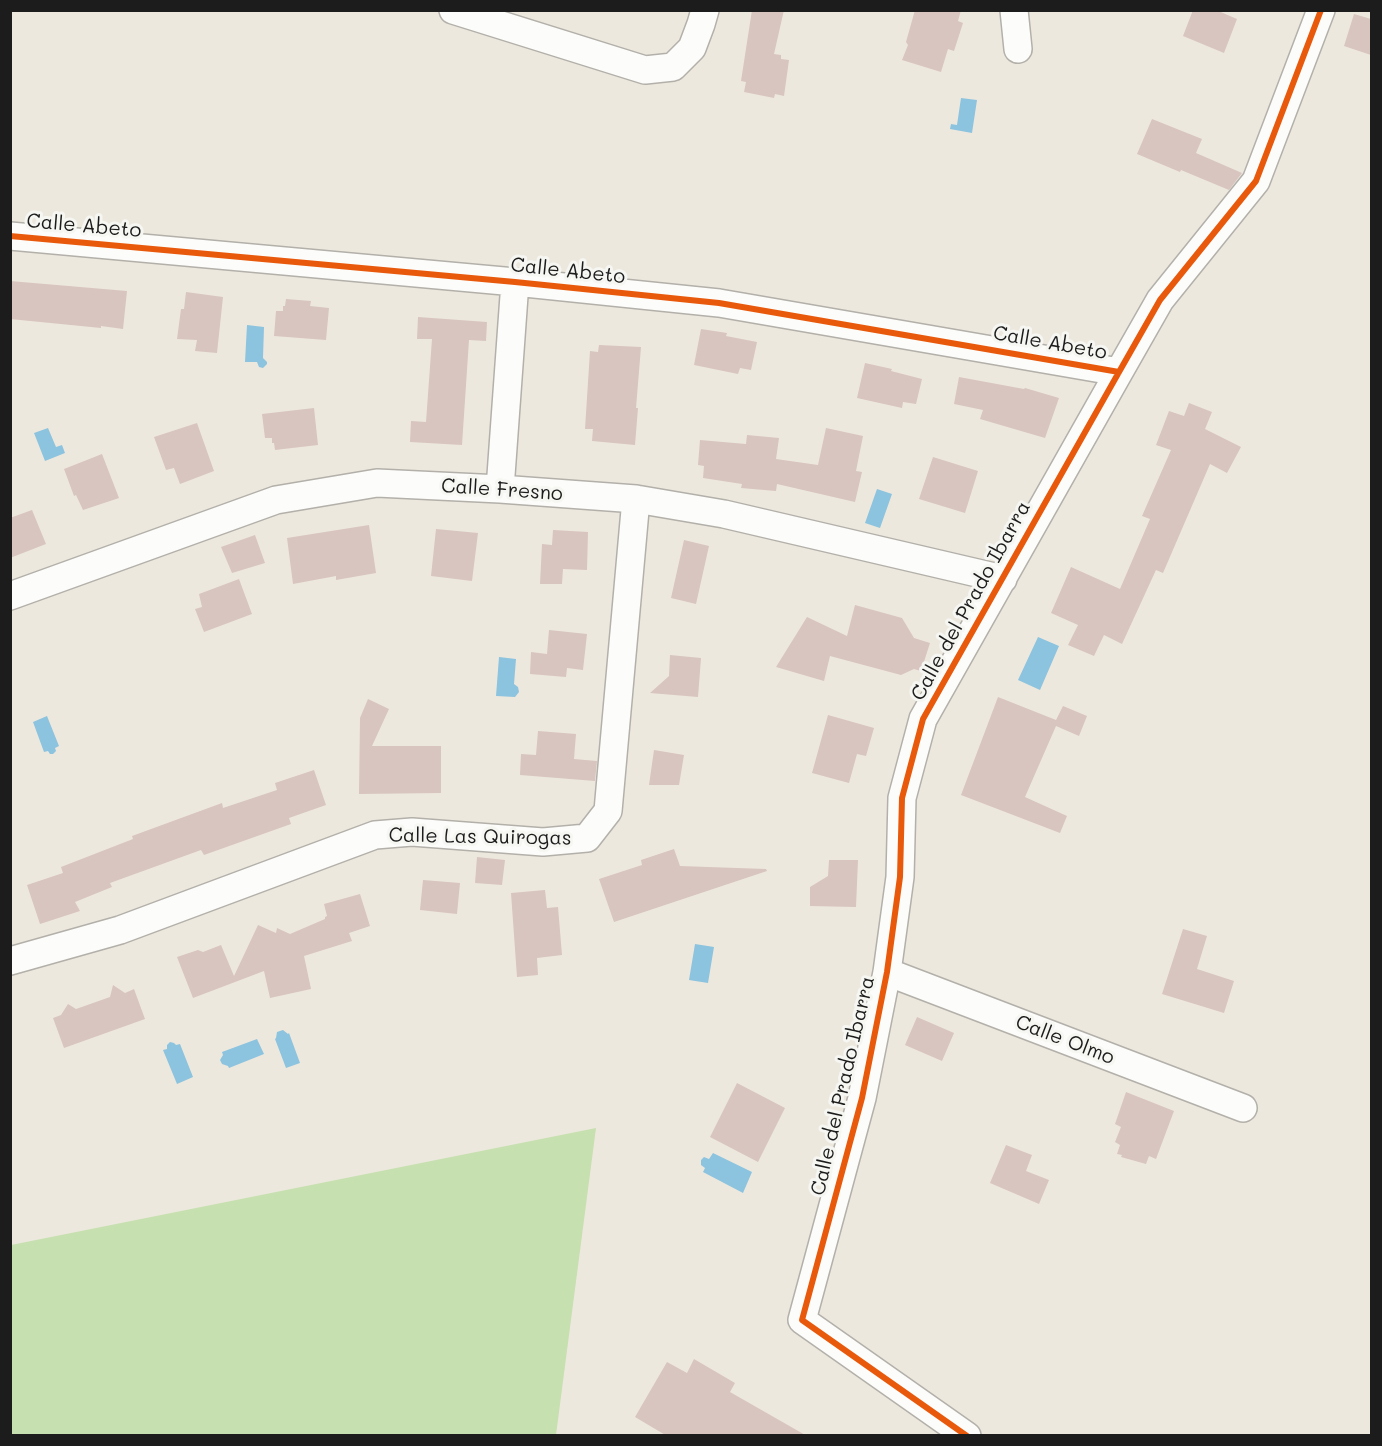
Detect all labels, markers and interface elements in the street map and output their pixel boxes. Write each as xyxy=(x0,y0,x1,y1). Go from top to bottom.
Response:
street label: Calle Abeto xyxy=(26,209,142,243)
street label: Calle Abeto xyxy=(509,253,627,289)
street label: Calle Abeto xyxy=(991,321,1109,365)
street label: Calle Fresno xyxy=(440,474,564,506)
street label: Calle del Prado Ibarra xyxy=(906,497,1036,705)
street label: Calle Las Quirogas xyxy=(388,823,572,851)
street label: Calle del Prado Ibarra xyxy=(806,974,880,1198)
street label: Calle Olmo xyxy=(1012,1010,1118,1070)

